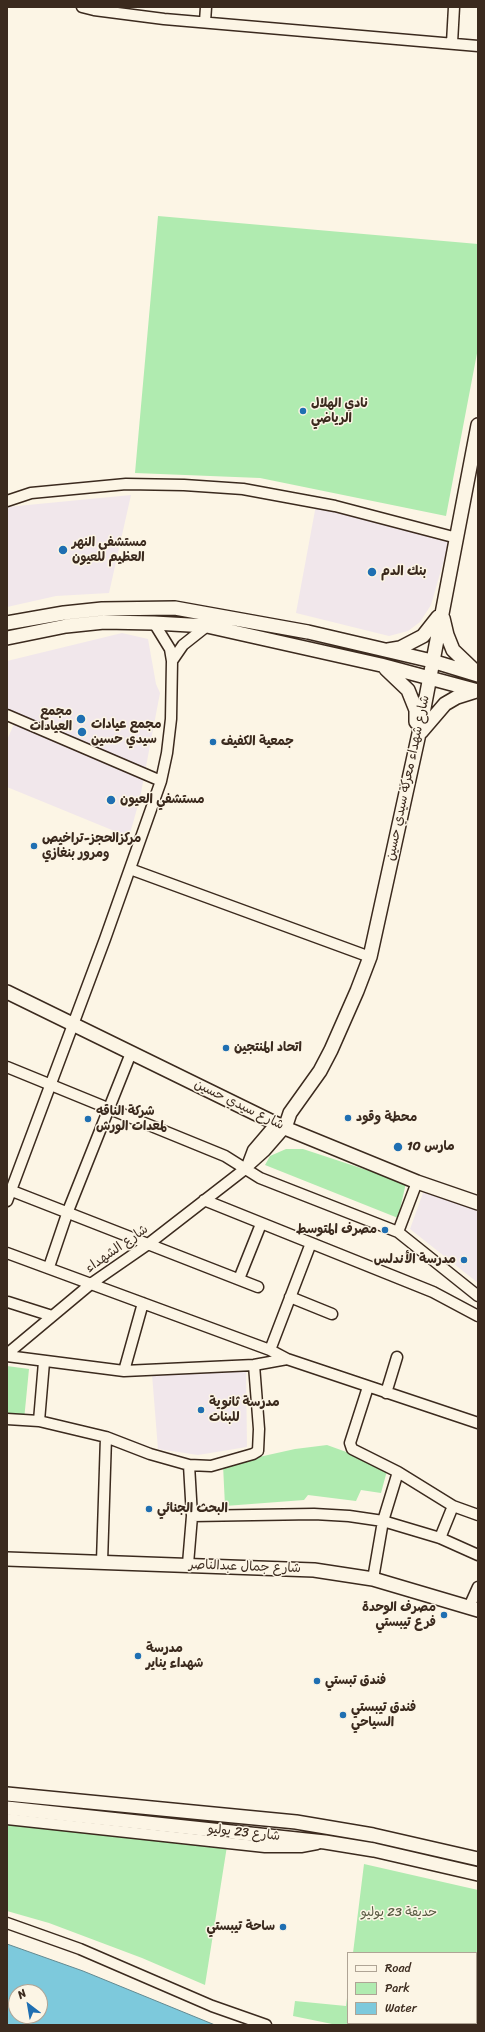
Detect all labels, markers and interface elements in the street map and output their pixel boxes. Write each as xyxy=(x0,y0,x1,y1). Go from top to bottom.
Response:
place label: نادي الهلال الرياضي xyxy=(311,396,368,427)
marker: نادي الهلال الرياضي xyxy=(298,406,308,416)
place label: مستشفى النهر العظيم للعيون xyxy=(72,535,147,566)
marker: مستشفى النهر العظيم للعيون xyxy=(57,544,69,556)
place label: بنك الدم xyxy=(381,564,426,580)
marker: بنك الدم xyxy=(366,566,378,578)
street label: شارع شهداء معركة سيدي حسين xyxy=(383,694,433,862)
place label: مجمع العيادات xyxy=(30,704,72,735)
marker: مجمع العيادات xyxy=(75,713,87,725)
place label: مجمع عيادات سيدي حسين xyxy=(91,717,161,748)
marker: مجمع عيادات سيدي حسين xyxy=(76,726,88,738)
place label: جمعية الكفيف xyxy=(221,734,294,750)
marker: جمعية الكفيف xyxy=(208,737,218,747)
place label: مستشفي العيون xyxy=(120,792,205,808)
marker: مستشفي العيون xyxy=(105,794,117,806)
place label: مركزالحجز-تراخيص ومرور بنغازي xyxy=(42,831,141,862)
marker: مركزالحجز-تراخيص ومرور بنغازي xyxy=(29,841,39,851)
place label: اتحاد المنتجين xyxy=(234,1040,302,1056)
marker: اتحاد المنتجين xyxy=(221,1043,231,1053)
street label: شارع سيدي حسين xyxy=(192,1077,286,1133)
place label: شركة الناقه لمعدات الورش xyxy=(96,1104,167,1135)
place label: محطة وقود xyxy=(356,1110,417,1126)
marker: محطة وقود xyxy=(343,1113,353,1123)
marker: شركة الناقه لمعدات الورش xyxy=(83,1114,93,1124)
place label: 10 مارس xyxy=(407,1139,455,1155)
marker: 10 مارس xyxy=(392,1141,404,1153)
street label: شارع الشهداء xyxy=(83,1222,151,1276)
place label: مصرف المتوسط xyxy=(296,1222,377,1238)
marker: مصرف المتوسط xyxy=(380,1225,390,1235)
place label: مدرسة الأندلس xyxy=(374,1252,456,1268)
marker: مدرسة الأندلس xyxy=(459,1255,469,1265)
place label: مدرسة ثانوية للبنات xyxy=(209,1395,280,1426)
marker: مدرسة ثانوية للبنات xyxy=(196,1405,206,1415)
place label: البحث الجنائي xyxy=(157,1501,228,1517)
marker: البحث الجنائي xyxy=(144,1504,154,1514)
street label: شارع جمال عبدالناصر xyxy=(189,1557,301,1577)
place label: مصرف الوحدة فرع تيبستي xyxy=(362,1600,436,1631)
marker: مصرف الوحدة فرع تيبستي xyxy=(439,1610,449,1620)
place label: مدرسة شهداء يناير xyxy=(146,1641,203,1672)
marker: مدرسة شهداء يناير xyxy=(133,1651,143,1661)
place label: فندق تبستي xyxy=(325,1673,386,1689)
marker: فندق تبستي xyxy=(312,1676,322,1686)
place label: فندق تيبستي السياحي xyxy=(351,1700,416,1731)
marker: فندق تيبستي السياحي xyxy=(338,1710,348,1720)
street label: شارع 23 يوليو xyxy=(207,1821,281,1845)
park label: حديقة 23 يوليو xyxy=(361,1905,437,1921)
place label: ساحة تيبستي xyxy=(207,1919,275,1935)
marker: ساحة تيبستي xyxy=(278,1922,288,1932)
legend xyxy=(347,1952,477,2024)
text: Road xyxy=(385,1957,411,1979)
text: Park xyxy=(385,1977,410,1999)
north arrow xyxy=(8,1984,48,2024)
text: N xyxy=(14,1984,30,2004)
text: Water xyxy=(385,1997,417,2019)

